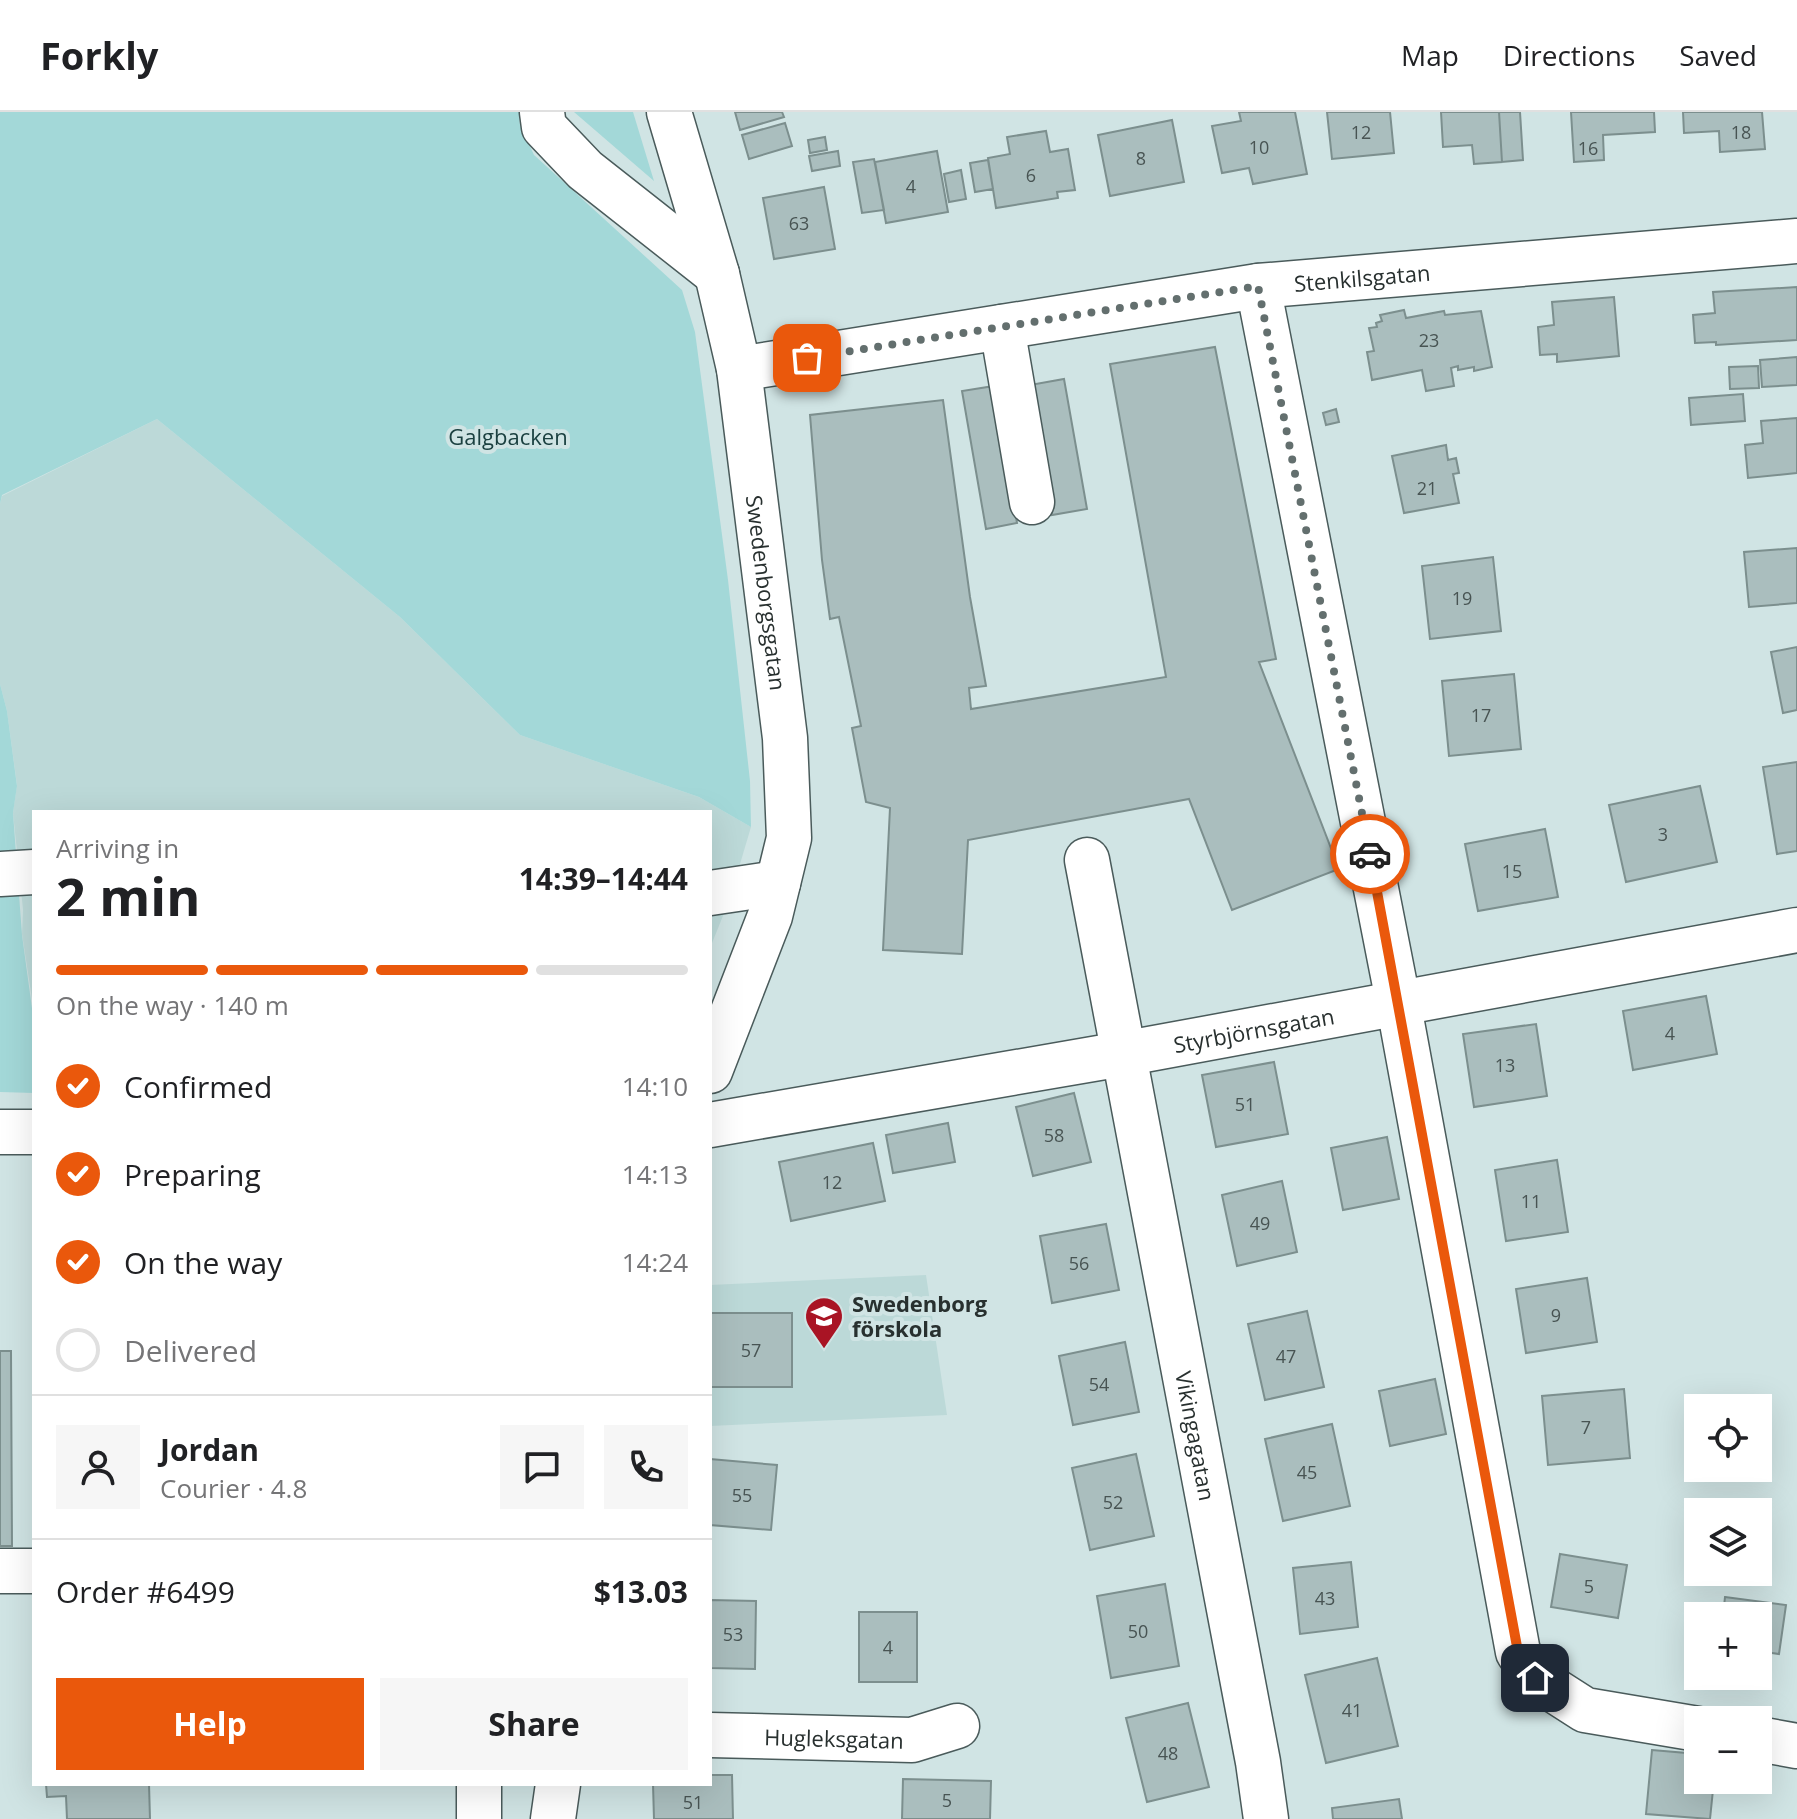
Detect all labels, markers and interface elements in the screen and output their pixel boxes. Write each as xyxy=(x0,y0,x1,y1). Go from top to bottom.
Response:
text: Forkly xyxy=(40,29,158,81)
text: Map xyxy=(1401,36,1459,74)
text: Directions xyxy=(1503,36,1635,74)
text: Saved xyxy=(1679,36,1757,74)
house number: 12 xyxy=(1351,120,1371,144)
house number: 18 xyxy=(1731,120,1751,144)
house number: 10 xyxy=(1249,135,1269,159)
house number: 16 xyxy=(1578,136,1598,160)
house number: 8 xyxy=(1136,146,1146,170)
house number: 6 xyxy=(1026,163,1036,187)
house number: 4 xyxy=(906,174,916,198)
house number: 63 xyxy=(789,211,809,235)
street label: Stenkilsgatan xyxy=(1293,257,1431,298)
pin xyxy=(773,324,841,392)
house number: 23 xyxy=(1419,328,1439,352)
icon: bag xyxy=(785,336,829,380)
park label: Galgbacken xyxy=(448,421,568,451)
house number: 21 xyxy=(1417,476,1437,500)
street label: Swedenborgsgatan xyxy=(740,493,794,692)
house number: 19 xyxy=(1452,586,1472,610)
house number: 17 xyxy=(1471,703,1491,727)
courier xyxy=(1330,814,1410,894)
house number: 3 xyxy=(1658,822,1668,846)
text: Arriving in xyxy=(56,830,179,866)
icon: car xyxy=(1348,832,1392,876)
text: 14:39–14:44 xyxy=(519,858,688,899)
house number: 15 xyxy=(1502,859,1522,883)
text: 2 min xyxy=(56,860,200,931)
text: On the way · 140 m xyxy=(56,987,289,1023)
street label: Styrbjörnsgatan xyxy=(1171,1000,1337,1059)
house number: 4 xyxy=(1665,1021,1675,1045)
house number: 13 xyxy=(1495,1053,1515,1077)
icon: check xyxy=(56,1064,100,1108)
text: Confirmed xyxy=(124,1066,272,1107)
text: 14:10 xyxy=(622,1068,688,1104)
house number: 51 xyxy=(1235,1092,1255,1116)
house number: 58 xyxy=(1044,1123,1064,1147)
icon: check xyxy=(56,1152,100,1196)
text: Preparing xyxy=(124,1154,261,1195)
text: 14:13 xyxy=(622,1156,688,1192)
house number: 12 xyxy=(822,1170,842,1194)
house number: 11 xyxy=(1521,1189,1541,1213)
house number: 49 xyxy=(1250,1211,1270,1235)
icon: check xyxy=(56,1240,100,1284)
text: On the way xyxy=(124,1242,282,1283)
text: 14:24 xyxy=(622,1244,688,1280)
house number: 56 xyxy=(1069,1251,1089,1275)
place label: Swedenborg förskola xyxy=(852,1288,988,1343)
school or university icon: Swedenborg förskola xyxy=(803,1295,845,1350)
house number: 9 xyxy=(1551,1303,1561,1327)
text: Delivered xyxy=(124,1330,257,1371)
house number: 57 xyxy=(741,1338,761,1362)
house number: 47 xyxy=(1276,1344,1296,1368)
street label: Vikingagatan xyxy=(1169,1368,1223,1503)
house number: 54 xyxy=(1089,1372,1109,1396)
map controls xyxy=(1684,1394,1772,1794)
button: locate xyxy=(1684,1394,1772,1482)
house number: 7 xyxy=(1581,1415,1591,1439)
button: person xyxy=(56,1425,140,1509)
button: chat xyxy=(500,1425,584,1509)
button: phone xyxy=(604,1425,688,1509)
text: Jordan xyxy=(160,1429,259,1470)
house number: 45 xyxy=(1297,1460,1317,1484)
text: Courier · 4.8 xyxy=(160,1470,307,1506)
house number: 55 xyxy=(732,1483,752,1507)
house number: 52 xyxy=(1103,1490,1123,1514)
button: layers xyxy=(1684,1498,1772,1586)
text: Order #6499 xyxy=(56,1571,235,1612)
text: $13.03 xyxy=(594,1571,688,1612)
house number: 5 xyxy=(1584,1574,1594,1598)
house number: 43 xyxy=(1315,1586,1335,1610)
button: + xyxy=(1684,1602,1772,1690)
house number: 50 xyxy=(1128,1619,1148,1643)
house number: 53 xyxy=(723,1622,743,1646)
house number: 4 xyxy=(883,1635,893,1659)
pin xyxy=(1501,1644,1569,1712)
icon: home xyxy=(1513,1656,1557,1700)
button: Help xyxy=(56,1678,364,1770)
button: Share xyxy=(380,1678,688,1770)
house number: 41 xyxy=(1342,1698,1362,1722)
button: − xyxy=(1684,1706,1772,1794)
street label: Hugleksgatan xyxy=(764,1721,904,1755)
house number: 48 xyxy=(1158,1741,1178,1765)
house number: 5 xyxy=(942,1788,952,1812)
house number: 51 xyxy=(683,1790,703,1814)

